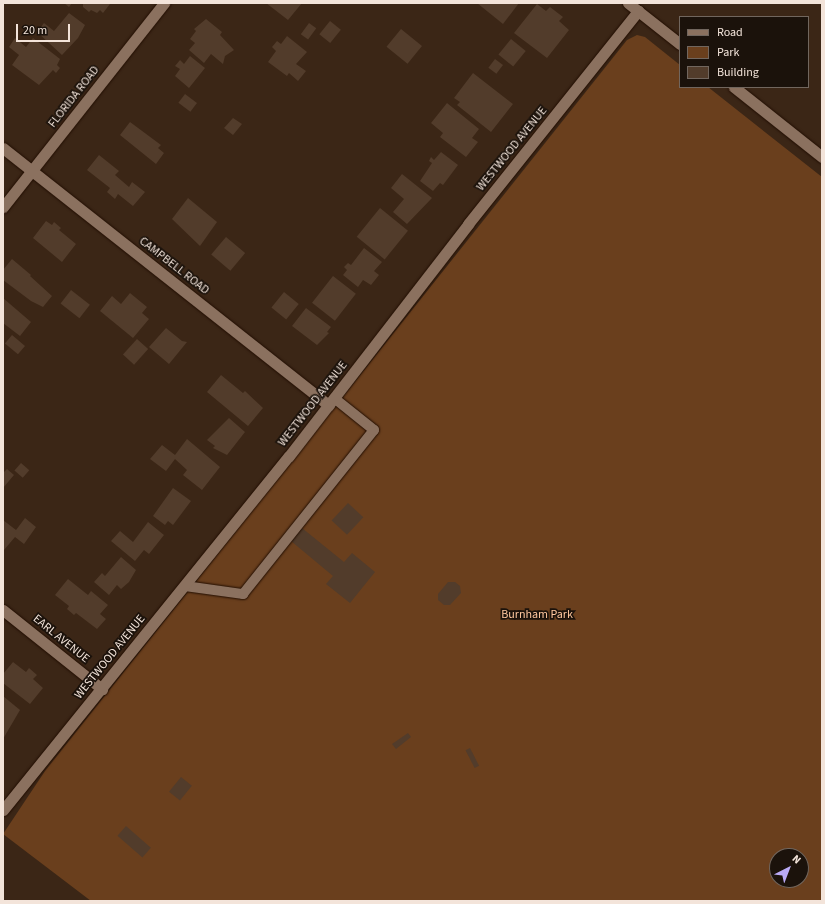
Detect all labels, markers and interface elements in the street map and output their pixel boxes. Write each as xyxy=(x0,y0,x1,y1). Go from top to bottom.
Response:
scale bar xyxy=(18,16,72,42)
legend xyxy=(679,16,809,88)
text: 20 m xyxy=(23,22,47,39)
text: Road xyxy=(717,24,743,41)
text: Park xyxy=(717,44,739,61)
street label: FLORIDA ROAD xyxy=(46,63,102,131)
text: Building xyxy=(717,64,759,81)
street label: WESTWOOD AVENUE xyxy=(474,104,550,194)
street label: CAMPBELL ROAD xyxy=(136,234,212,298)
street label: WESTWOOD AVENUE xyxy=(275,359,351,449)
park label: Burnham Park xyxy=(501,608,573,622)
street label: EARL AVENUE xyxy=(30,612,92,666)
street label: WESTWOOD AVENUE xyxy=(72,612,148,702)
north arrow xyxy=(769,848,809,888)
text: N xyxy=(789,851,804,867)

